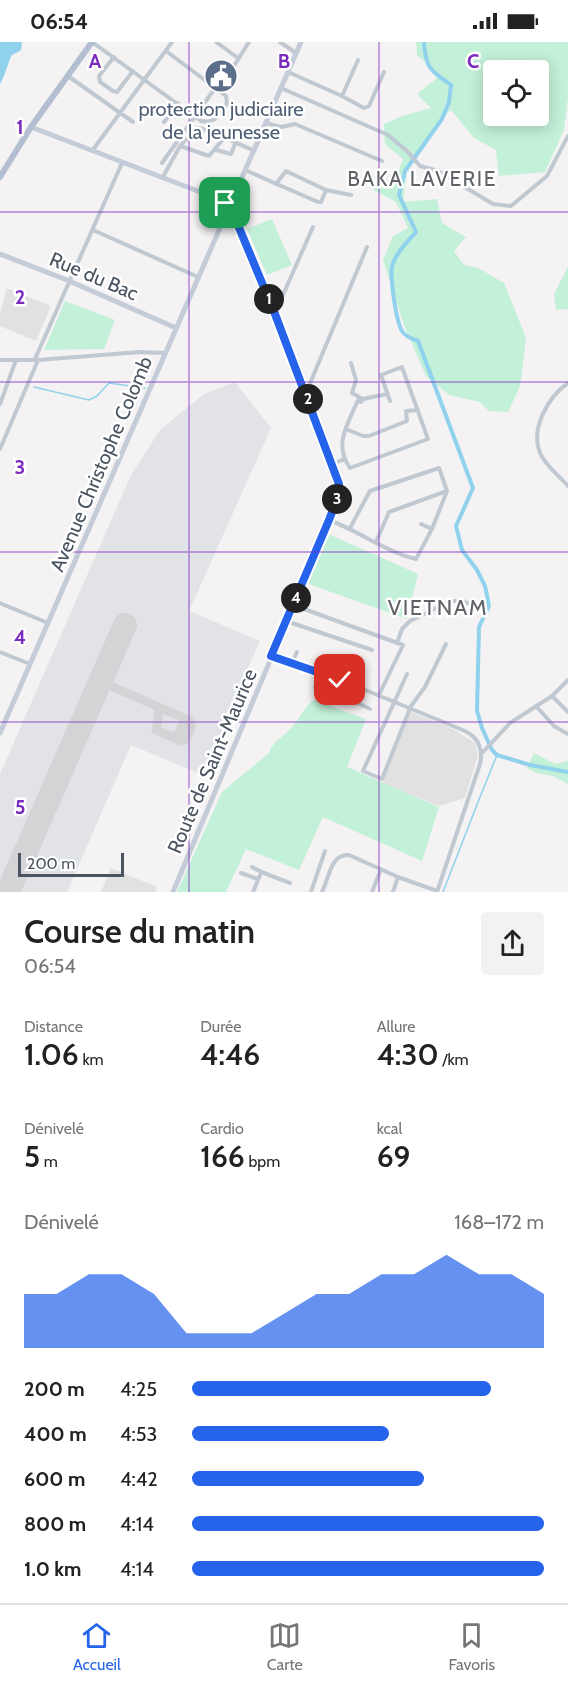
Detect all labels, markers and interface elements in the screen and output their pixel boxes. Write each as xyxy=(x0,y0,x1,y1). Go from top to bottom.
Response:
text: 06:54 xyxy=(30,8,88,35)
text: A xyxy=(89,49,102,73)
text: B xyxy=(278,49,290,73)
text: C xyxy=(467,49,479,73)
public building icon: protection judiciaire de la jeunesse xyxy=(203,58,239,94)
map controls xyxy=(483,60,549,126)
button: locate xyxy=(483,60,549,126)
place label: protection judiciaire de la jeunesse xyxy=(138,97,304,144)
text: 1 xyxy=(16,115,24,139)
district label: BAKA LAVERIE xyxy=(347,166,497,191)
pin xyxy=(199,177,250,228)
icon: arrive xyxy=(208,186,241,219)
street label: Rue du Bac xyxy=(46,247,142,305)
pin: 1 xyxy=(254,284,284,314)
text: 2 xyxy=(15,285,25,309)
text: 1 xyxy=(266,289,272,308)
street label: Avenue Christophe Colomb xyxy=(45,353,157,575)
pin: 2 xyxy=(293,384,323,414)
text: 2 xyxy=(304,389,312,408)
text: 3 xyxy=(15,455,25,479)
pin: 3 xyxy=(322,484,352,514)
text: 3 xyxy=(333,489,341,508)
pin: 4 xyxy=(281,583,311,613)
text: 4 xyxy=(291,588,301,607)
district label: VIETNAM xyxy=(388,594,488,621)
text: 4 xyxy=(14,625,26,649)
pin xyxy=(314,654,365,705)
icon: check xyxy=(323,663,356,696)
street label: Route de Saint-Maurice xyxy=(162,665,262,857)
text: 5 xyxy=(15,795,25,819)
scale bar xyxy=(18,850,124,878)
text: 200 m xyxy=(27,854,75,873)
text: Course du matin xyxy=(24,911,255,951)
button: share xyxy=(481,912,544,975)
text: 06:54 xyxy=(24,954,76,978)
text: Distance xyxy=(24,1017,83,1036)
text: Durée xyxy=(200,1017,241,1036)
text: Allure xyxy=(377,1017,415,1036)
text: 1.06 xyxy=(24,1036,79,1073)
text: 4:46 xyxy=(200,1036,260,1073)
text: 4:30 xyxy=(377,1036,439,1073)
text: km xyxy=(79,1050,104,1069)
text: /km xyxy=(439,1050,469,1069)
text: Dénivelé xyxy=(24,1119,84,1138)
text: Cardio xyxy=(200,1119,244,1138)
text: kcal xyxy=(377,1119,402,1138)
text: 5 xyxy=(24,1138,40,1175)
text: 166 xyxy=(200,1138,245,1175)
text: 69 xyxy=(377,1138,411,1175)
text: m xyxy=(40,1152,58,1171)
text: bpm xyxy=(245,1152,280,1171)
text: Dénivelé xyxy=(24,1210,99,1234)
text: 168–172 m xyxy=(454,1210,544,1234)
text: 200 m xyxy=(24,1377,85,1401)
text: 4:25 xyxy=(120,1377,157,1401)
text: 400 m xyxy=(24,1422,87,1446)
text: 4:53 xyxy=(120,1422,157,1446)
text: 600 m xyxy=(24,1467,85,1491)
text: 4:42 xyxy=(120,1467,158,1491)
text: 800 m xyxy=(24,1512,86,1536)
text: 4:14 xyxy=(120,1512,154,1536)
text: 1.0 km xyxy=(24,1557,81,1581)
text: 4:14 xyxy=(120,1557,154,1581)
tab: Accueil xyxy=(73,1619,121,1674)
tab: Carte xyxy=(267,1619,303,1674)
tab: Favoris xyxy=(449,1619,495,1674)

